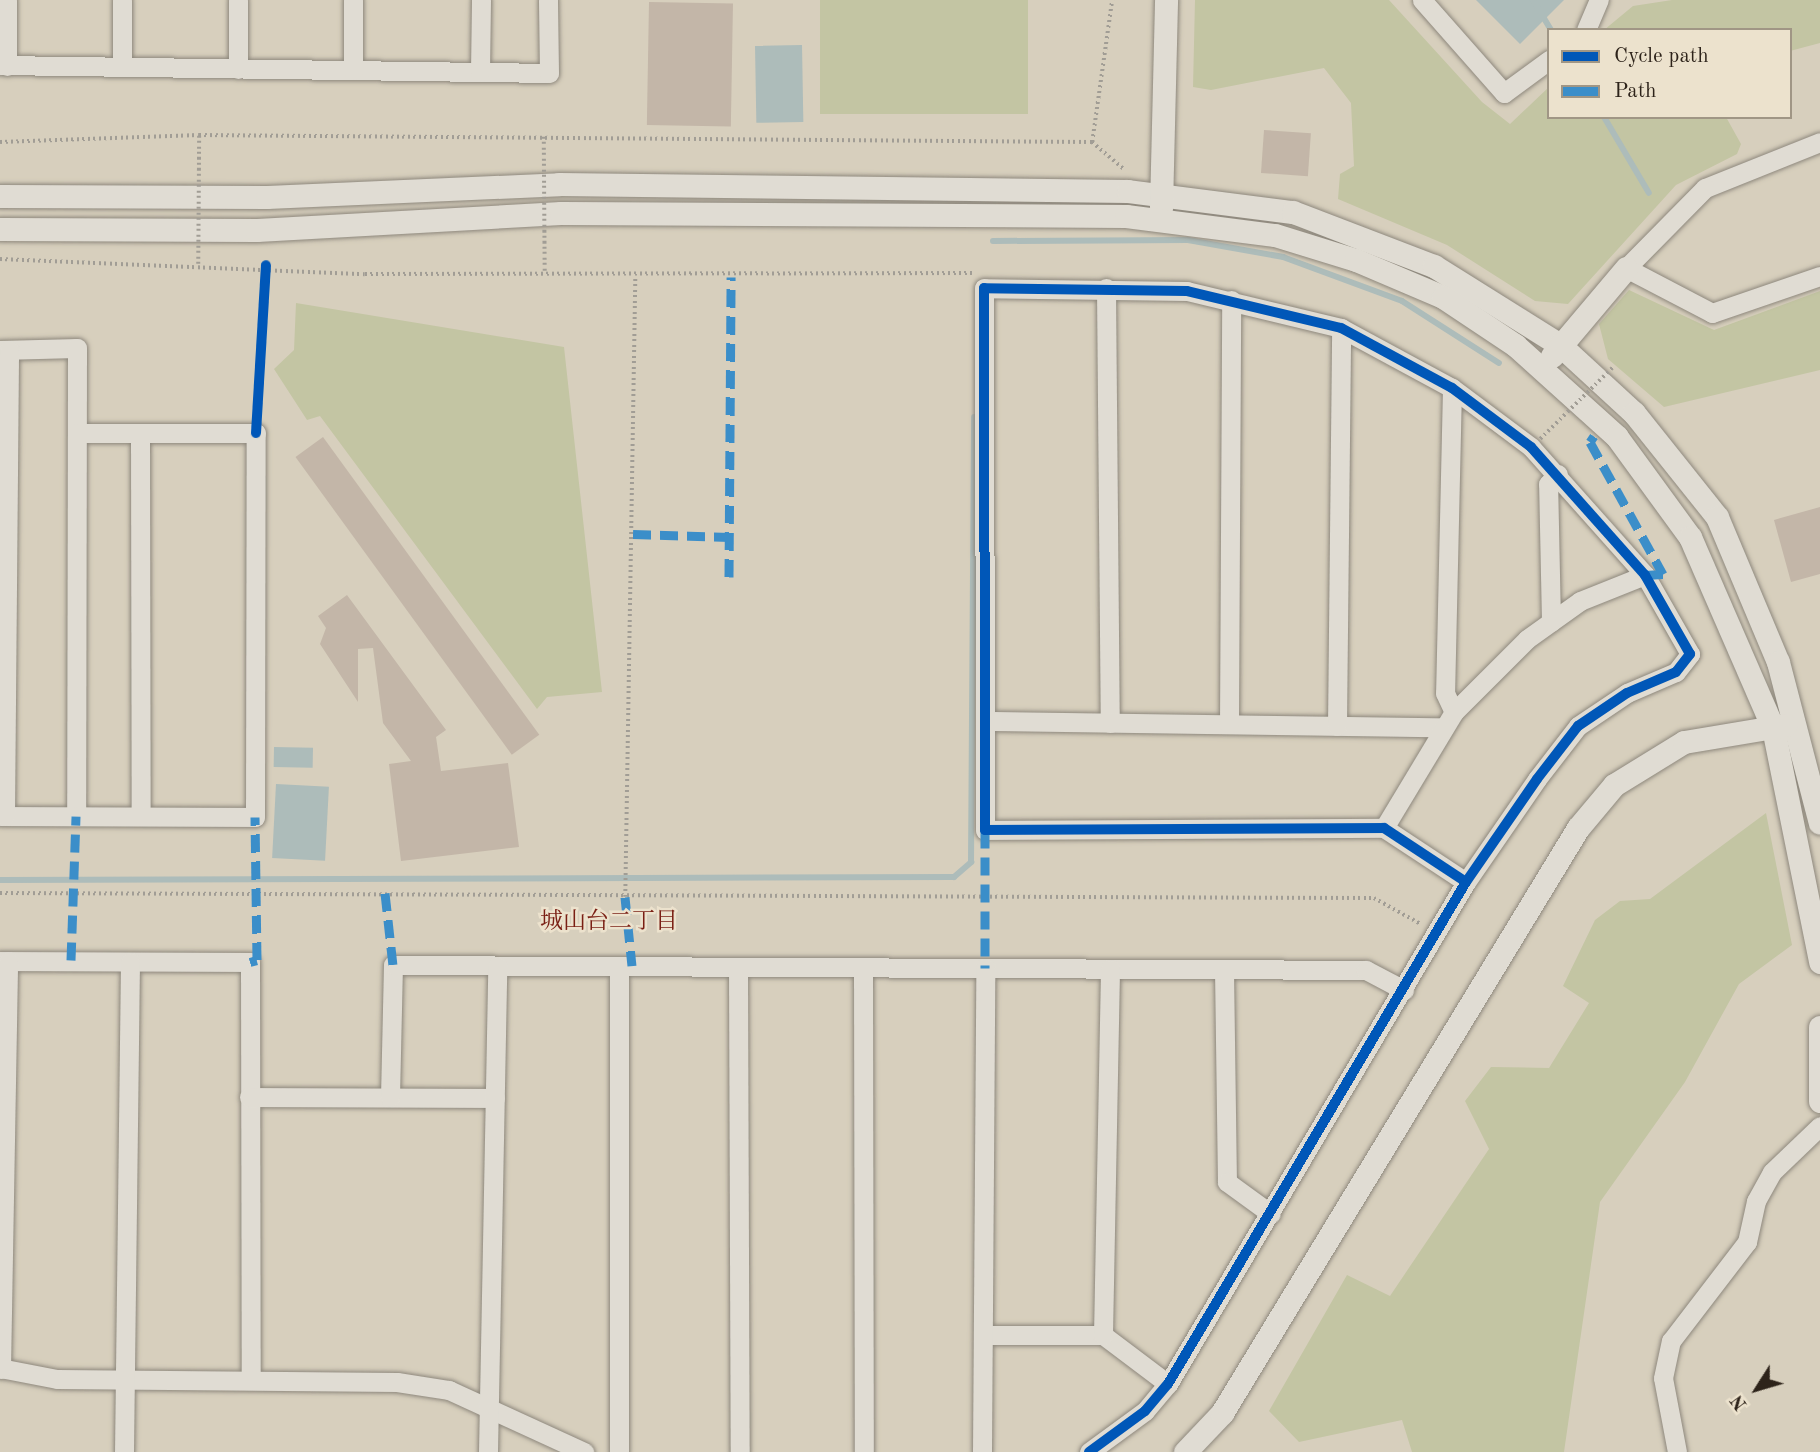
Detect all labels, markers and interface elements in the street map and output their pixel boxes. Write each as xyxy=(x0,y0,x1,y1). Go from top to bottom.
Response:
legend xyxy=(1547,28,1792,119)
text: Cycle path xyxy=(1614,46,1709,67)
text: Path xyxy=(1614,81,1657,102)
district label: 城山台二丁目 xyxy=(540,908,678,936)
north arrow xyxy=(1722,1354,1792,1424)
text: N xyxy=(1728,1390,1752,1413)

